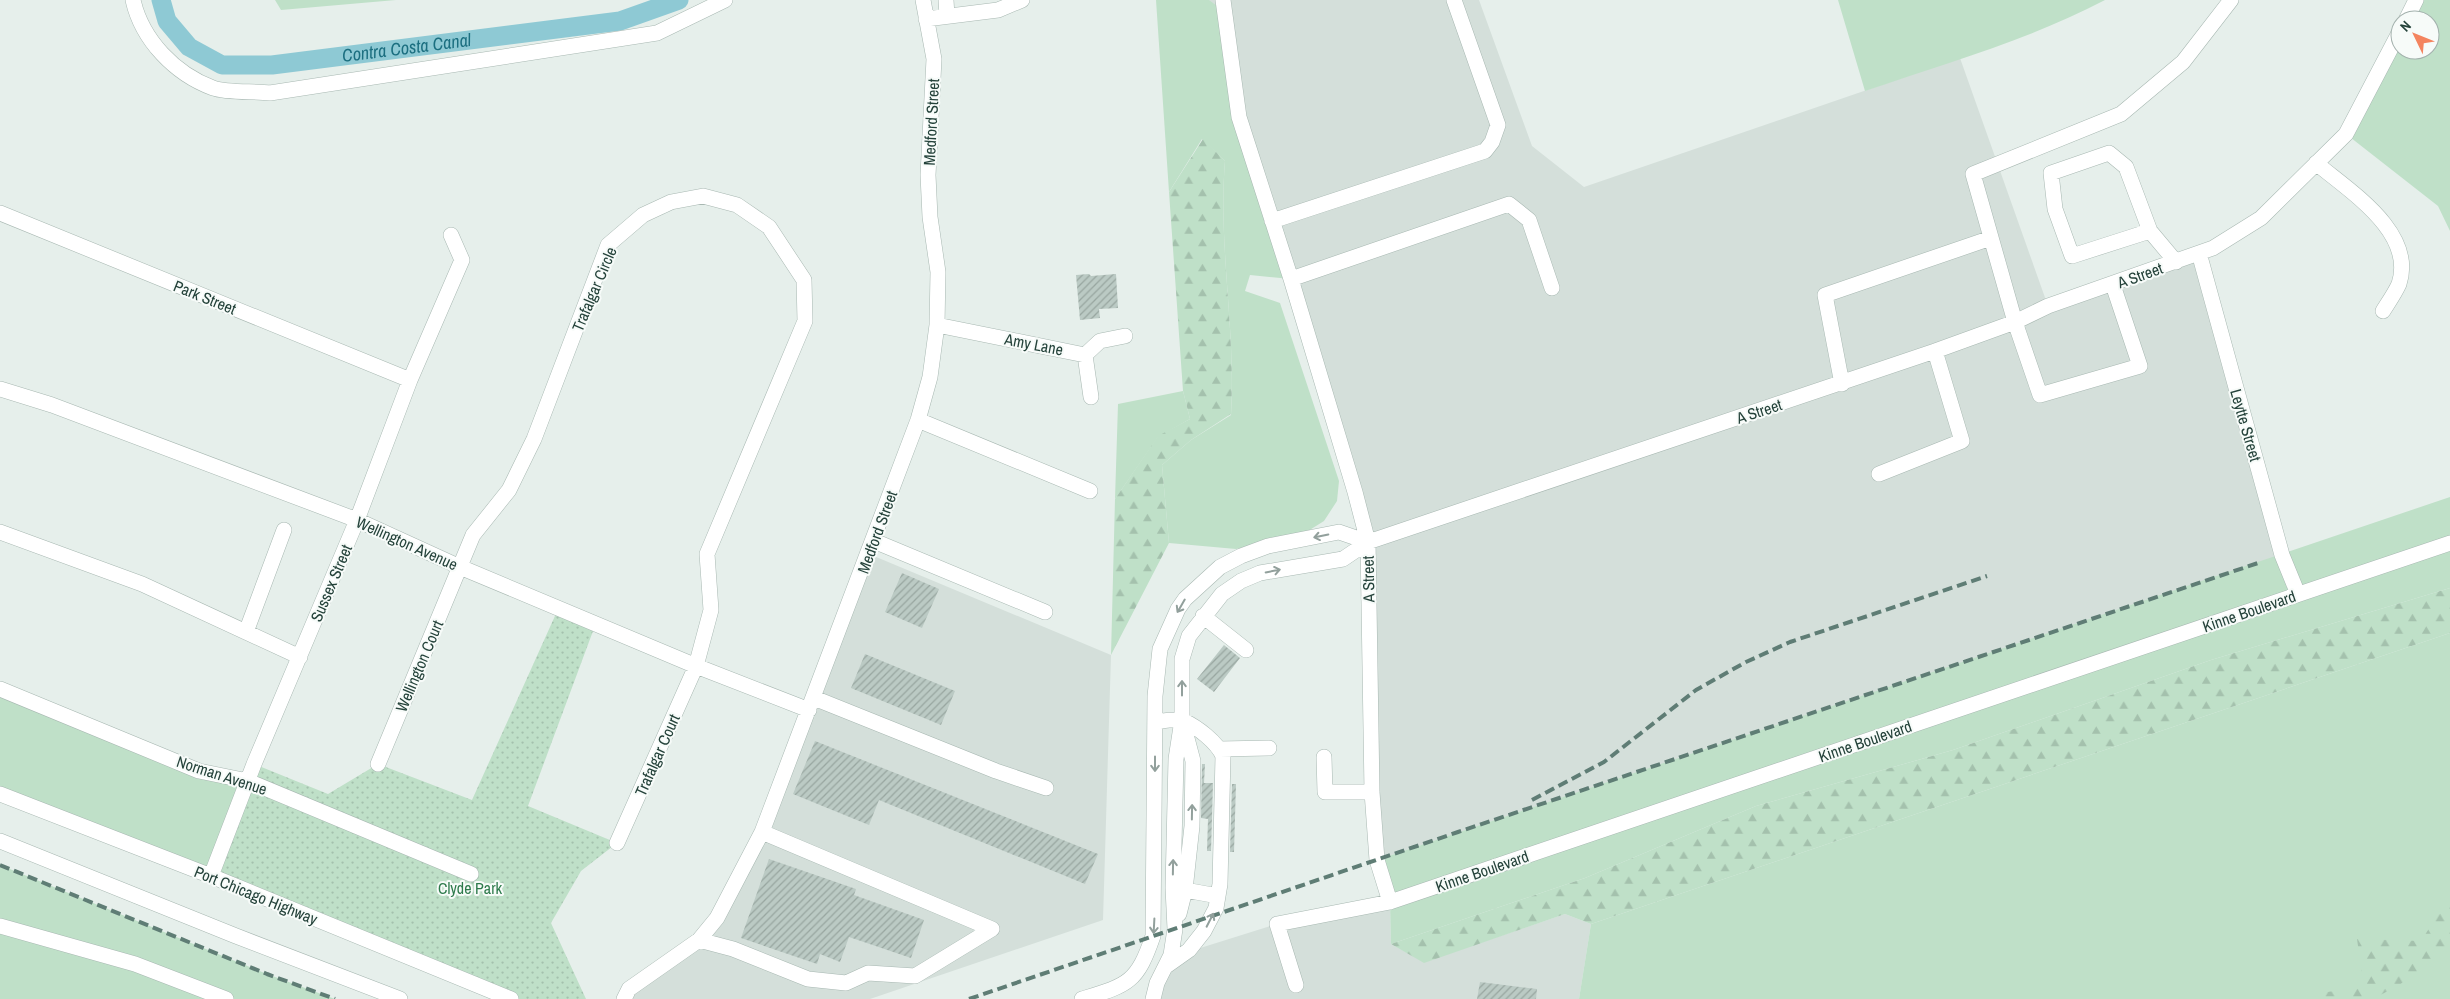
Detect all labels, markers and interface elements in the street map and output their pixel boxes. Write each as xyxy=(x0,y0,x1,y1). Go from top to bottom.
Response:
north arrow xyxy=(2390,10,2440,60)
text: N xyxy=(2396,17,2415,35)
water label: Contra Costa Canal xyxy=(340,27,473,68)
street label: Medford Street xyxy=(918,78,944,166)
street label: Trafalgar Circle xyxy=(566,243,622,335)
street label: A Street xyxy=(2113,257,2166,294)
street label: Park Street xyxy=(170,275,240,320)
street label: Amy Lane xyxy=(1002,327,1065,360)
street label: Leytte Street xyxy=(2225,386,2267,464)
street label: A Street xyxy=(1732,393,1785,429)
street label: Medford Street xyxy=(852,487,902,577)
street label: Wellington Avenue xyxy=(353,511,461,575)
one-way arrow xyxy=(1313,531,1329,541)
street label: Sussex Street xyxy=(305,541,357,625)
street label: A Street xyxy=(1357,555,1379,604)
one-way arrow xyxy=(1264,566,1280,575)
street label: Kinne Boulevard xyxy=(2200,585,2298,637)
one-way arrow xyxy=(1175,599,1185,613)
street label: Wellington Court xyxy=(390,617,448,715)
one-way arrow xyxy=(1177,680,1187,696)
street label: Trafalgar Court xyxy=(629,710,685,800)
street label: Kinne Boulevard xyxy=(1816,715,1914,767)
street label: Norman Avenue xyxy=(174,750,270,800)
one-way arrow xyxy=(1150,755,1160,771)
one-way arrow xyxy=(1187,804,1197,820)
street label: Kinne Boulevard xyxy=(1433,845,1531,897)
one-way arrow xyxy=(1168,859,1178,876)
street label: Port Chicago Highway xyxy=(191,860,321,930)
park label: Clyde Park xyxy=(438,877,503,899)
one-way arrow xyxy=(1206,913,1215,928)
one-way arrow xyxy=(1149,918,1158,934)

